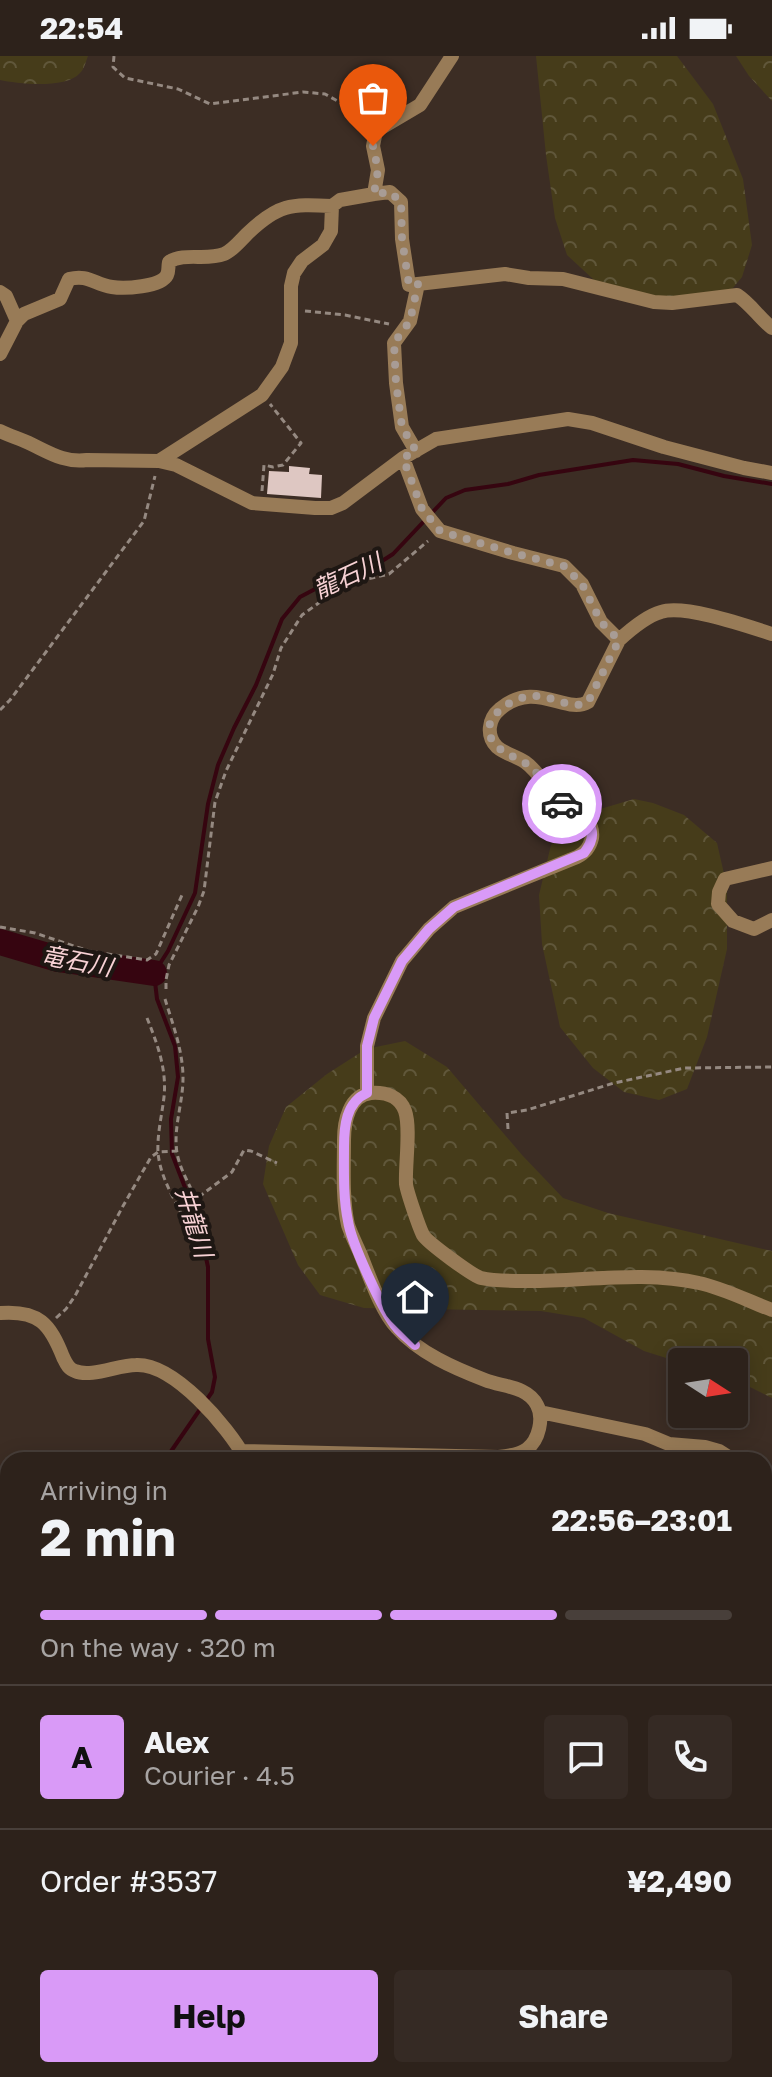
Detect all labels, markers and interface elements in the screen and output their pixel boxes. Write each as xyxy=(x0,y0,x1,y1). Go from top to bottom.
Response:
text: 22:54 xyxy=(40,10,123,46)
pin xyxy=(339,64,407,146)
icon: bag xyxy=(351,76,395,120)
water label: 龍石川 xyxy=(308,545,388,603)
courier xyxy=(522,764,602,844)
icon: car xyxy=(540,782,584,826)
water label: 竜石川 xyxy=(39,939,118,982)
water label: 井龍川 xyxy=(171,1183,220,1264)
pin xyxy=(381,1263,449,1345)
icon: home xyxy=(393,1275,437,1319)
north arrow xyxy=(668,1348,748,1428)
map controls xyxy=(668,1348,748,1428)
text: Arriving in xyxy=(40,1475,168,1506)
text: 22:56–23:01 xyxy=(551,1502,732,1538)
text: 2 min xyxy=(40,1505,176,1567)
text: On the way · 320 m xyxy=(40,1632,276,1663)
button: chat xyxy=(544,1715,628,1799)
button: phone xyxy=(648,1715,732,1799)
text: Alex xyxy=(144,1724,209,1760)
text: A xyxy=(71,1739,93,1775)
text: Courier · 4.5 xyxy=(144,1760,295,1791)
text: Order #3537 xyxy=(40,1863,217,1899)
text: ¥2,490 xyxy=(627,1863,732,1899)
button: Help xyxy=(40,1970,378,2062)
button: Share xyxy=(394,1970,732,2062)

